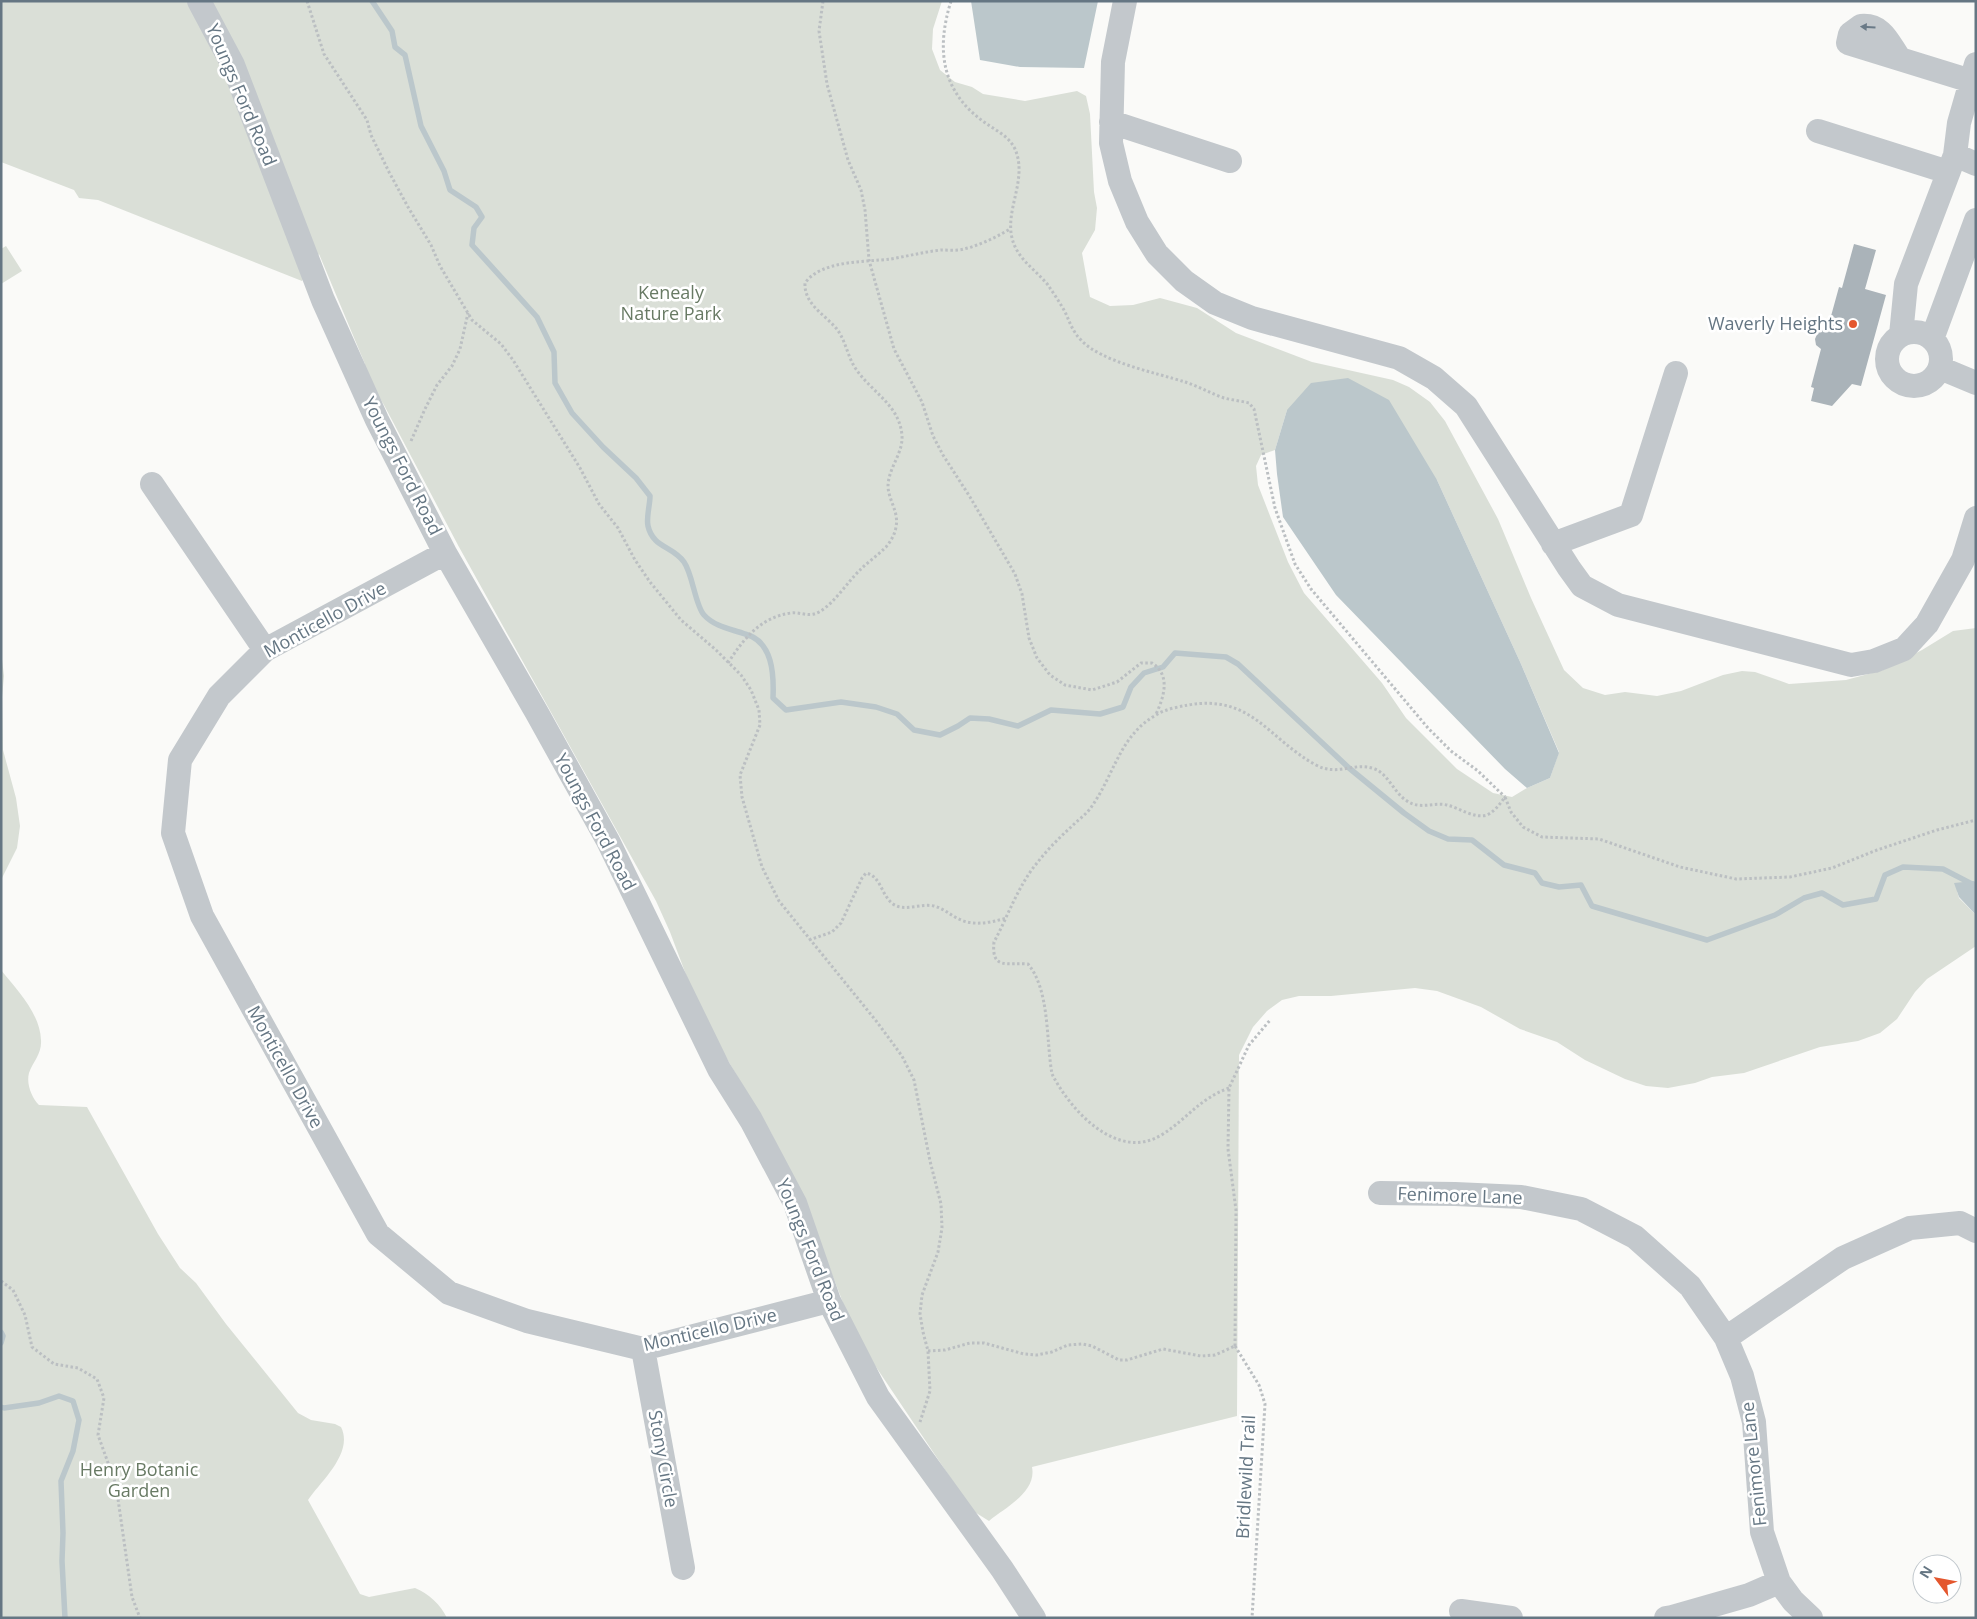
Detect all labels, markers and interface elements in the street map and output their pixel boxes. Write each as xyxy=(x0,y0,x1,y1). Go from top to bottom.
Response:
street label: Youngs Ford Road xyxy=(201,20,283,169)
one-way arrow xyxy=(1859,23,1875,31)
park label: Kenealy Nature Park xyxy=(621,280,722,325)
place label: Waverly Heights xyxy=(1708,311,1843,335)
marker: Waverly Heights xyxy=(1847,318,1859,330)
street label: Youngs Ford Road xyxy=(358,392,448,539)
street label: Monticello Drive xyxy=(259,576,390,663)
street label: Youngs Ford Road xyxy=(550,749,642,894)
street label: Monticello Drive xyxy=(242,1001,329,1132)
street label: Youngs Ford Road xyxy=(771,1175,851,1325)
street label: Fenimore Lane xyxy=(1397,1181,1523,1209)
street label: Monticello Drive xyxy=(641,1302,779,1356)
street label: Fenimore Lane xyxy=(1735,1401,1771,1528)
street label: Stony Circle xyxy=(644,1408,684,1509)
street label: Bridlewild Trail xyxy=(1230,1414,1260,1540)
park label: Henry Botanic Garden xyxy=(80,1457,199,1502)
north arrow xyxy=(1912,1554,1962,1604)
text: N xyxy=(1914,1562,1937,1582)

